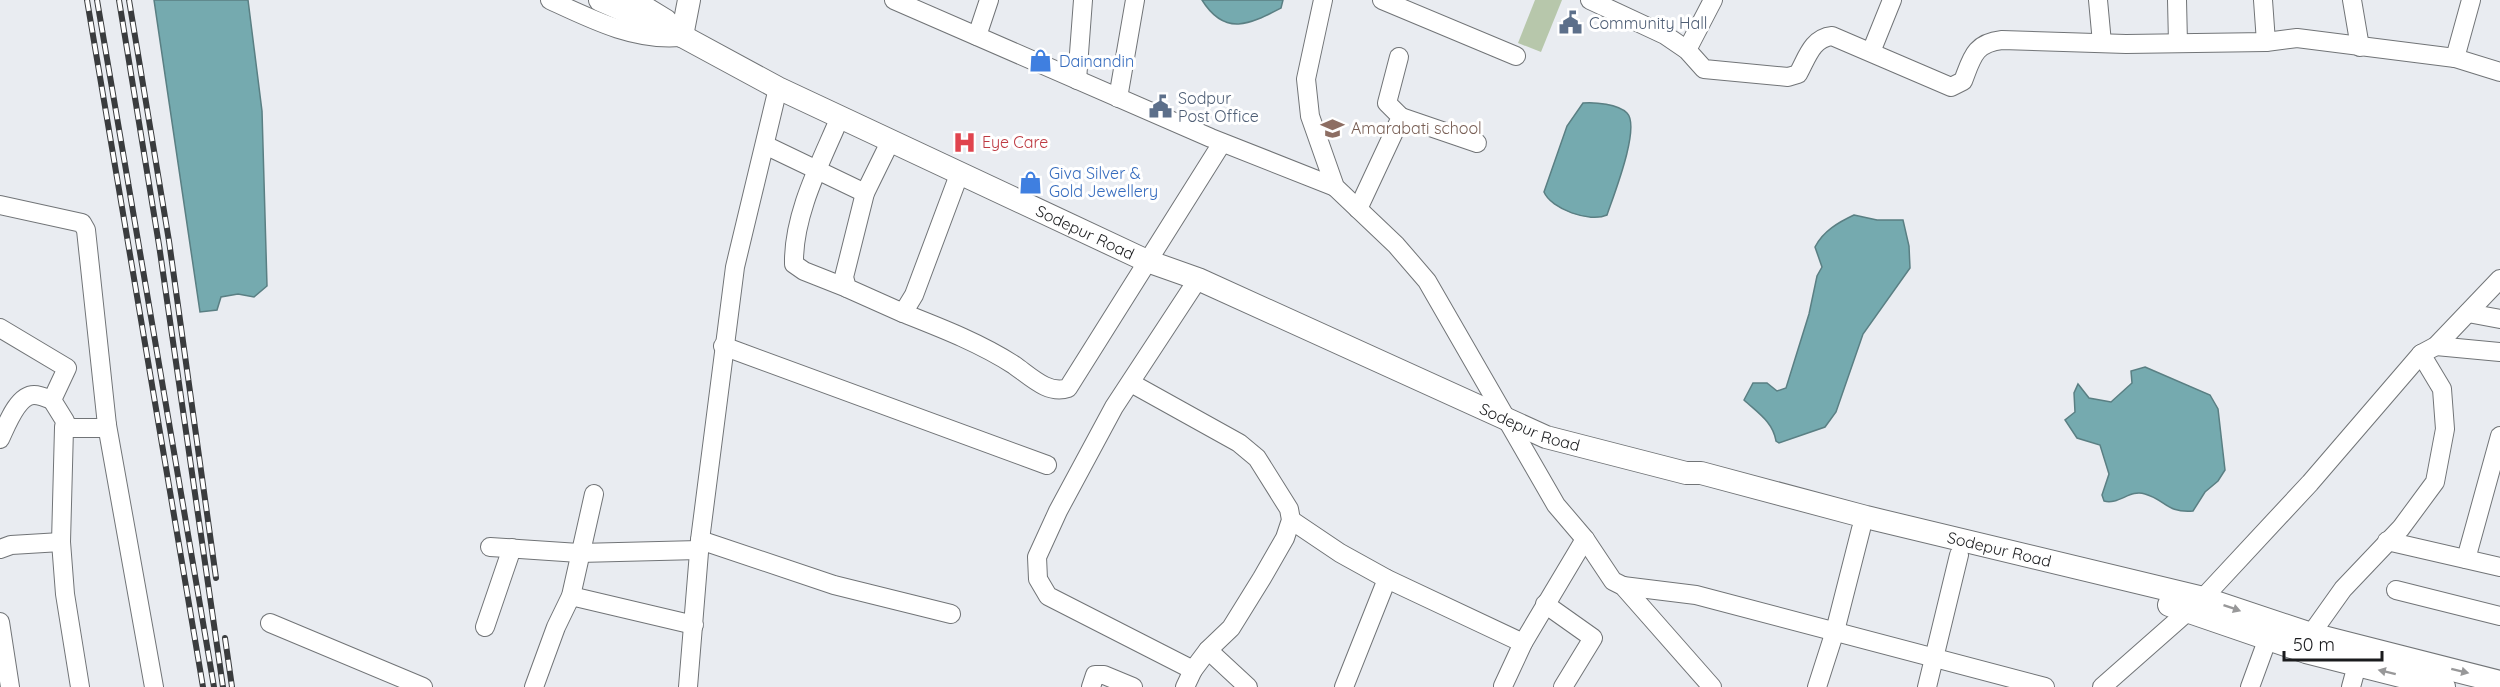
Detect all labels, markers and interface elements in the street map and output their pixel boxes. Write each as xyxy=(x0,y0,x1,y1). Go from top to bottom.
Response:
public building icon: Community Hall xyxy=(1558,10,1584,36)
place label: Community Hall xyxy=(1589,13,1708,33)
shop icon: Dainandin xyxy=(1028,48,1054,74)
place label: Dainandin xyxy=(1059,51,1134,71)
place label: Sodpur Post Office xyxy=(1178,88,1259,126)
public building icon: Sodpur Post Office xyxy=(1147,94,1173,120)
school or university icon: Amarabati school xyxy=(1320,115,1346,141)
place label: Amarabati school xyxy=(1351,118,1482,138)
hospital icon: Eye Care xyxy=(951,129,977,155)
place label: Eye Care xyxy=(982,132,1048,152)
place label: Giva Silver & Gold Jewellery xyxy=(1049,163,1158,201)
shop icon: Giva Silver & Gold Jewellery xyxy=(1018,169,1044,195)
street label: Sodepur Road xyxy=(1033,200,1138,264)
street label: Sodepur Road xyxy=(1476,398,1582,455)
street label: Sodepur Road xyxy=(1945,527,2053,571)
one-way arrow xyxy=(2223,603,2241,613)
scale bar xyxy=(2284,624,2382,662)
text: 50 m xyxy=(2293,633,2335,656)
one-way arrow xyxy=(2378,667,2396,677)
one-way arrow xyxy=(2450,667,2469,677)

